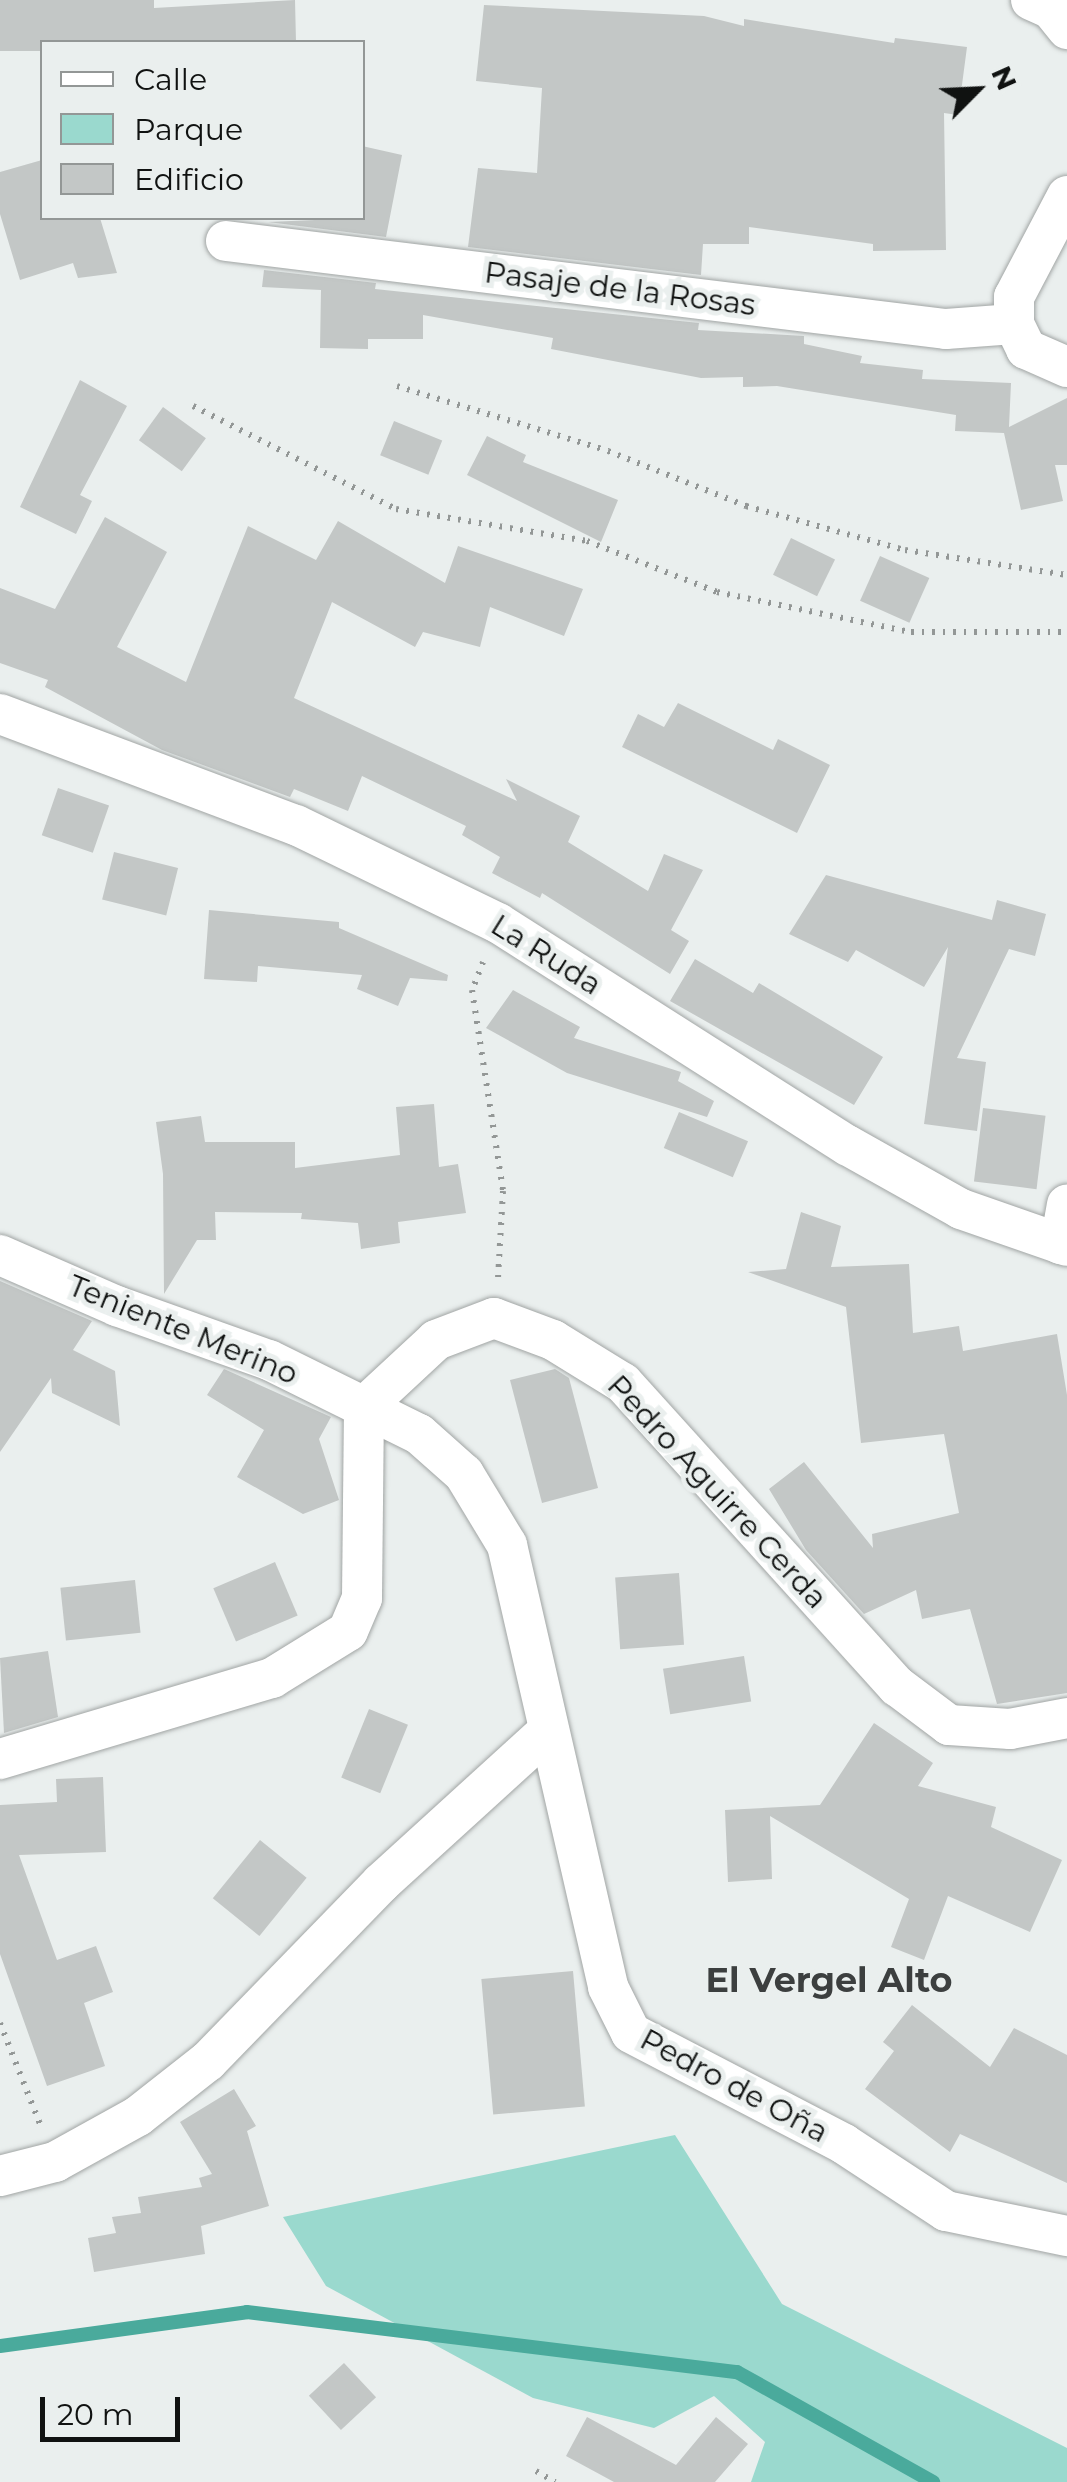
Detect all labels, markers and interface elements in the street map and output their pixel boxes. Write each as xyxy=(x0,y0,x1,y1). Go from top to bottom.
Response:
legend xyxy=(40,40,365,220)
north arrow xyxy=(927,40,1027,140)
text: Calle xyxy=(134,61,207,98)
text: N xyxy=(984,61,1025,95)
text: Parque xyxy=(134,111,243,148)
text: Edificio xyxy=(134,161,244,198)
street label: Pasaje de la Rosas xyxy=(482,255,758,323)
street label: La Ruda xyxy=(484,907,608,1003)
street label: Teniente Merino xyxy=(63,1268,303,1392)
street label: Pedro Aguirre Cerda xyxy=(600,1368,834,1616)
district label: El Vergel Alto xyxy=(706,1959,952,2001)
street label: Pedro de Oña xyxy=(634,2021,834,2151)
scale bar xyxy=(45,2377,185,2439)
text: 20 m xyxy=(57,2396,134,2433)

